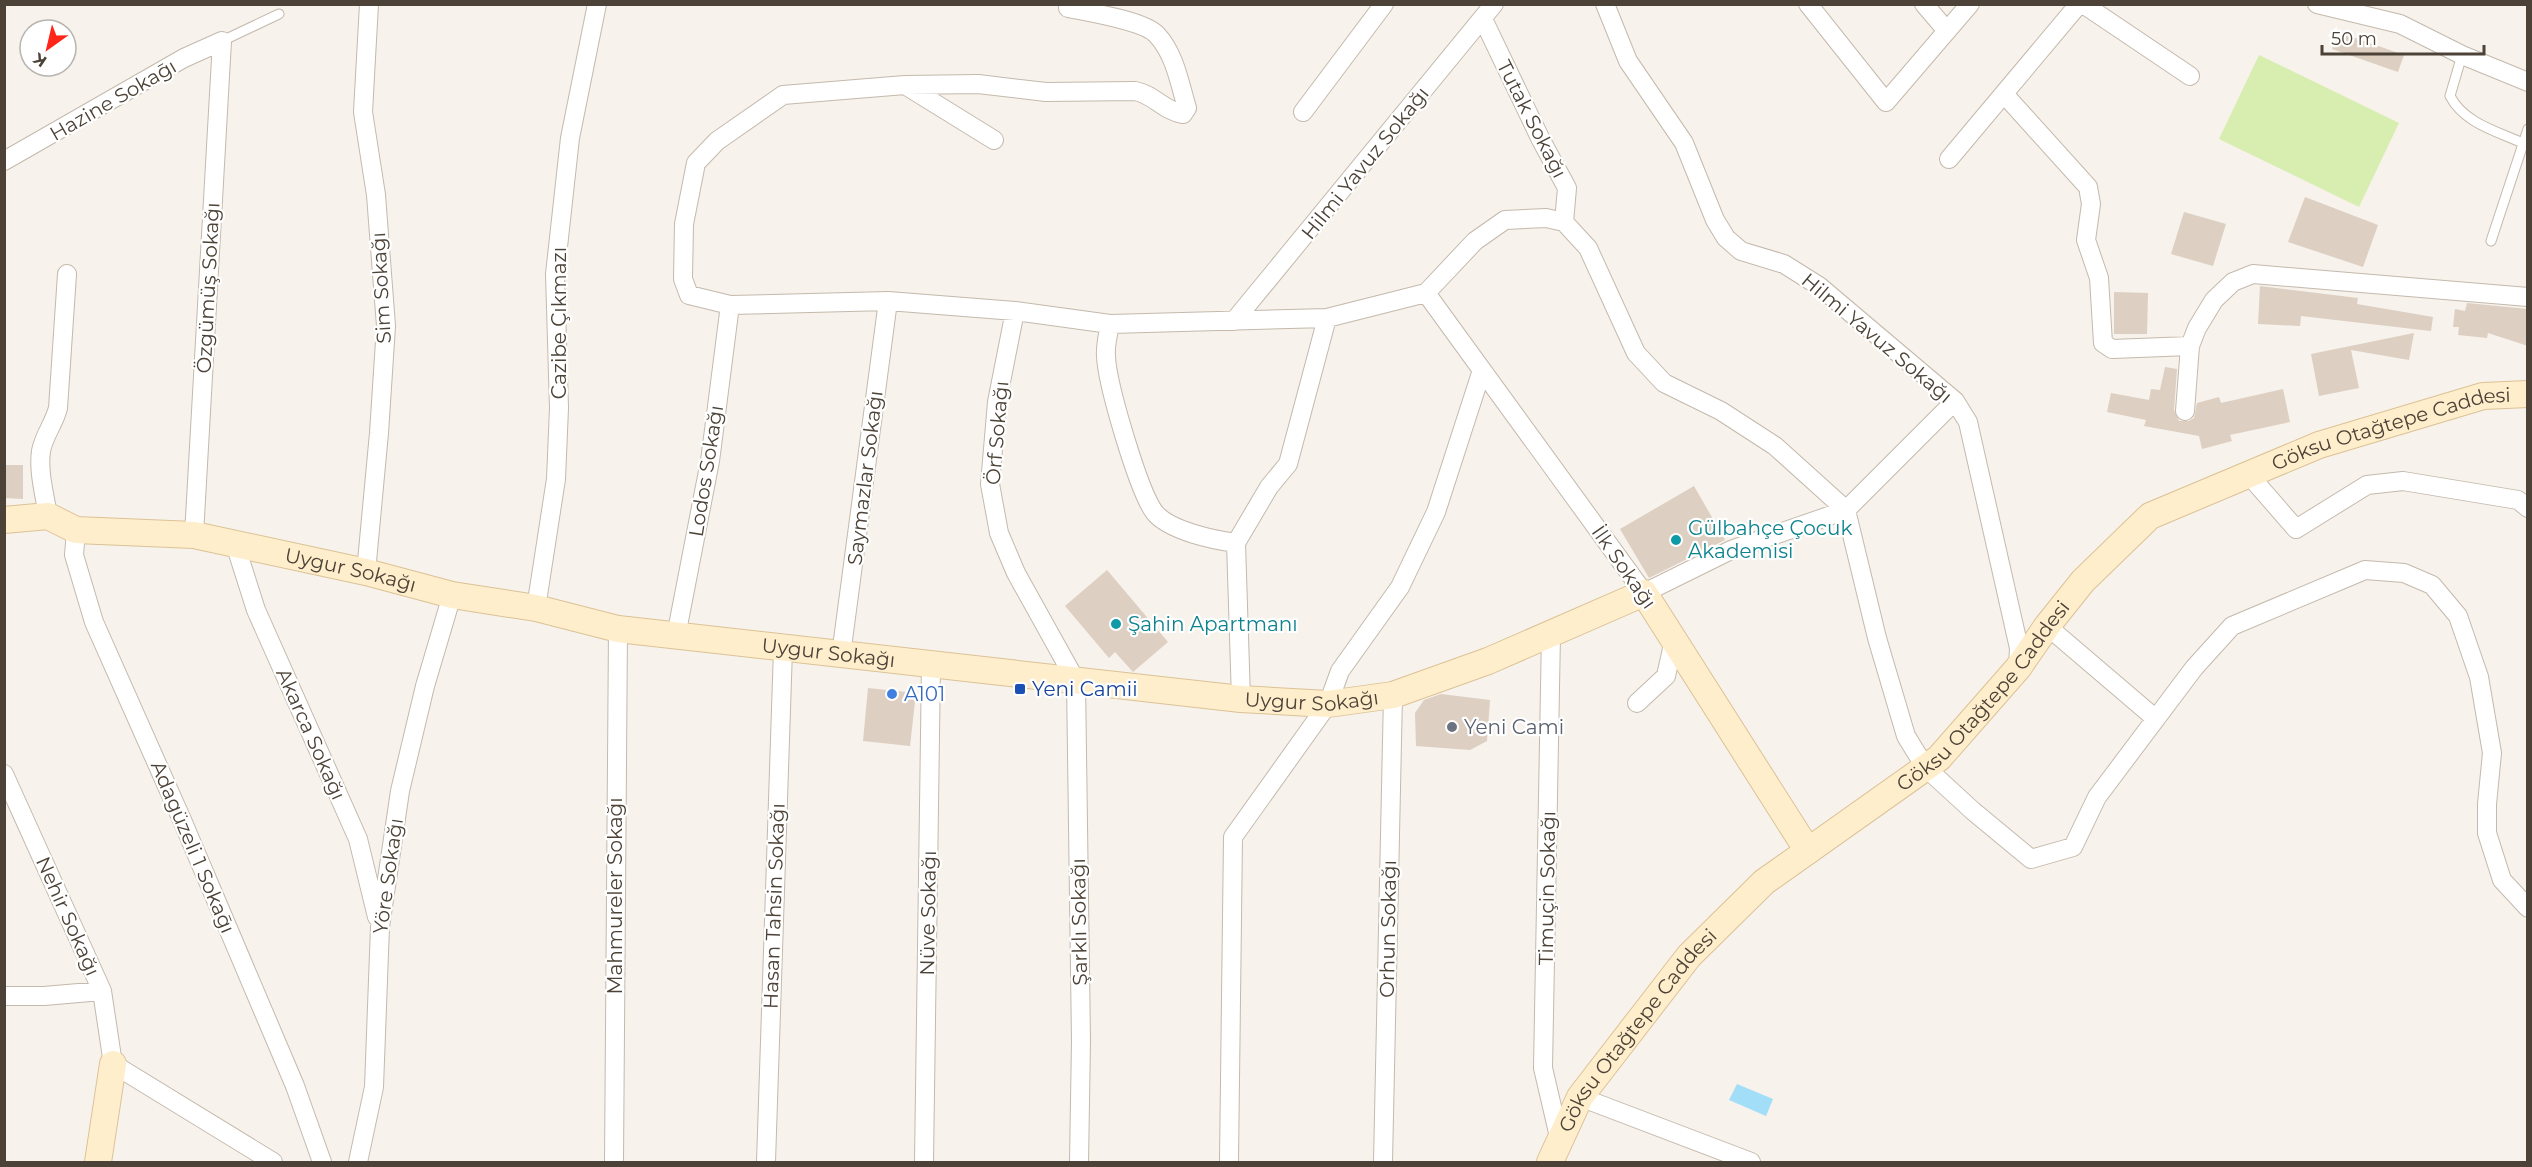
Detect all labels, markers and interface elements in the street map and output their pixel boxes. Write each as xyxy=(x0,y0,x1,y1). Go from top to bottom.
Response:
north arrow xyxy=(18,18,78,78)
scale bar xyxy=(2322,18,2484,56)
text: 50 m xyxy=(2331,28,2377,50)
text: K xyxy=(29,48,50,71)
street label: Hazine Sokaḡı xyxy=(46,54,180,146)
street label: Tutak Sokağı xyxy=(1492,56,1572,182)
street label: Hilmi Yavuz Sokağı xyxy=(1296,82,1434,244)
street label: Özgümüş Sokağı xyxy=(192,202,224,374)
street label: Sim Sokağı xyxy=(366,232,396,344)
street label: Cazibe Çıkmazı xyxy=(547,247,571,399)
street label: Hilmi Yavuz Sokağı xyxy=(1797,268,1957,408)
street label: Örf Sokağı xyxy=(980,380,1014,486)
street label: Göksu Otağtepe Caddesi xyxy=(2268,383,2511,476)
street label: Saymazlar Sokağı xyxy=(842,389,888,567)
street label: Lodos Sokağı xyxy=(684,404,728,538)
place label: Gülbahçe Çocuk Akademisi xyxy=(1688,516,1852,563)
street label: İlk Sokağı xyxy=(1587,521,1661,613)
marker: Gülbahçe Çocuk Akademisi xyxy=(1669,533,1683,547)
street label: Uygur Sokağı xyxy=(283,543,419,597)
street label: Göksu Otağtepe Caddesi xyxy=(1892,596,2075,796)
place label: Şahin Apartmanı xyxy=(1128,612,1298,636)
marker: Şahin Apartmanı xyxy=(1109,617,1123,631)
street label: Uygur Sokağı xyxy=(760,633,897,672)
street label: Akarca Sokağı xyxy=(271,665,351,803)
place label: Yeni Camii xyxy=(1032,677,1138,701)
place label: A101 xyxy=(904,682,945,706)
marker: Yeni Camii xyxy=(1013,682,1027,696)
street label: Uygur Sokağı xyxy=(1244,685,1380,716)
marker: A101 xyxy=(885,687,899,701)
place label: Yeni Cami xyxy=(1464,715,1564,739)
marker: Yeni Cami xyxy=(1445,720,1459,734)
street label: Adagüzeli 1 Sokaḡı xyxy=(146,757,240,937)
street label: Mahmureler Sokağı xyxy=(603,797,627,995)
street label: Hasan Tahsin Sokağı xyxy=(758,803,790,1009)
street label: Timuçin Sokağı xyxy=(1534,811,1560,965)
street label: Yöre Sokağı xyxy=(368,817,408,935)
street label: Nüve Sokağı xyxy=(915,850,941,976)
street label: Nehir Sokağı xyxy=(31,853,105,979)
street label: Şarklı Sokağı xyxy=(1066,858,1092,986)
street label: Orhun Sokağı xyxy=(1375,860,1401,998)
street label: Göksu Otağtepe Caddesi xyxy=(1554,924,1721,1136)

